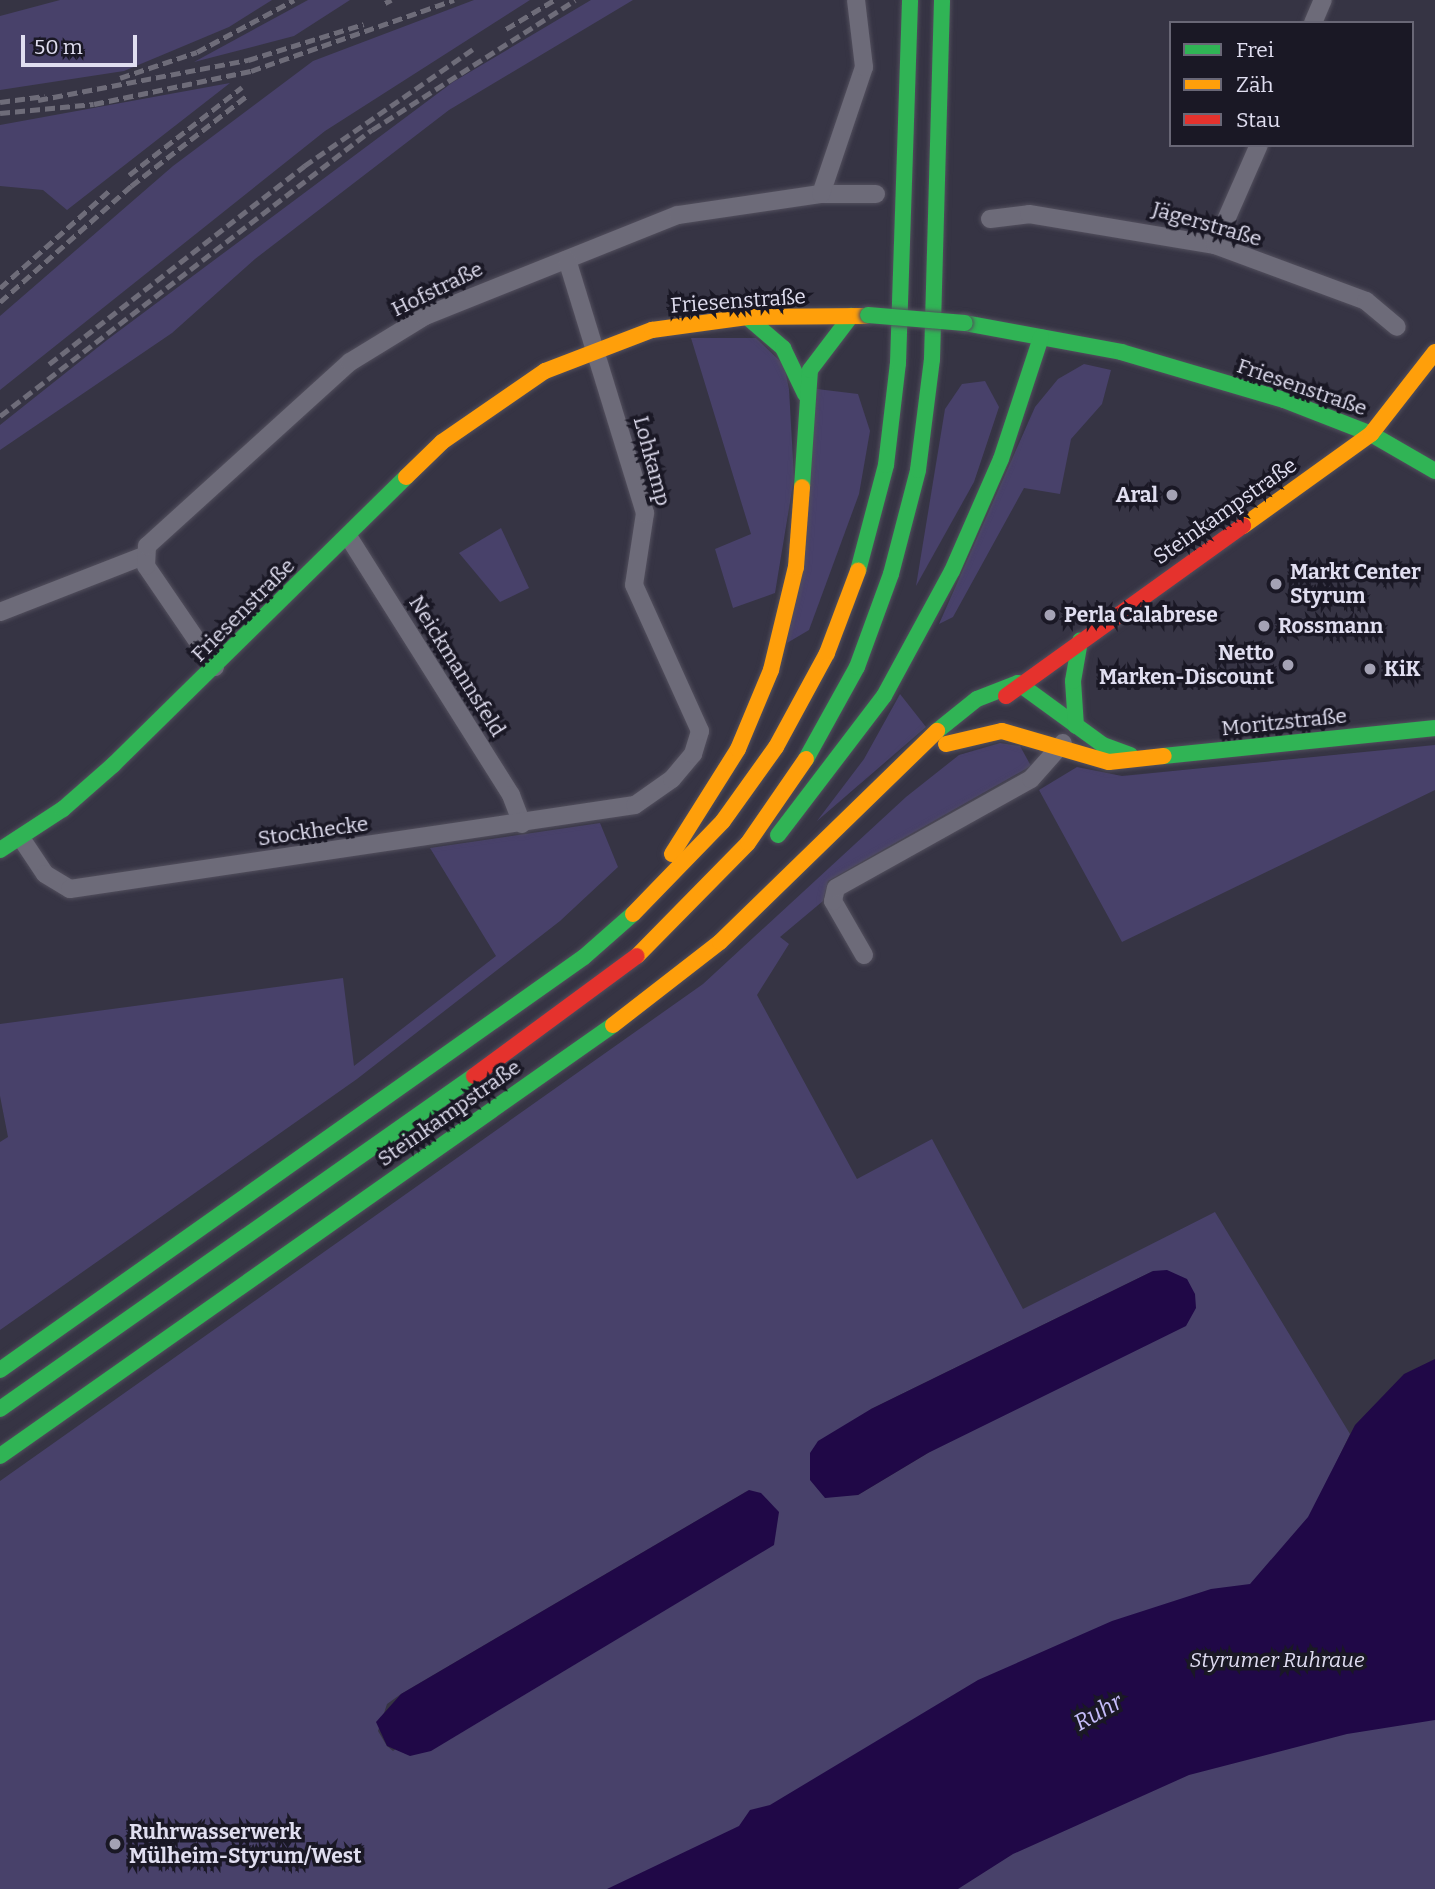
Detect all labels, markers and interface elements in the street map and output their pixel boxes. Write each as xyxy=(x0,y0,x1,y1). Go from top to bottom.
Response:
scale bar xyxy=(24,21,140,65)
legend xyxy=(1169,21,1414,147)
text: 50 m xyxy=(34,34,83,60)
text: Frei xyxy=(1236,37,1274,63)
text: Zäh xyxy=(1236,72,1274,98)
text: Stau xyxy=(1236,107,1280,133)
street label: Jägerstraße xyxy=(1149,196,1265,252)
street label: Hofstraße xyxy=(387,256,487,322)
street label: Friesenstraße xyxy=(669,284,807,318)
street label: Friesenstraße xyxy=(1234,353,1370,421)
street label: Lohkamp xyxy=(628,413,676,509)
street label: Steinkampstraße xyxy=(1149,452,1301,570)
place label: Aral xyxy=(1116,482,1158,508)
marker: Aral xyxy=(1164,487,1180,503)
street label: Friesenstraße xyxy=(186,553,300,667)
place label: Markt Center Styrum xyxy=(1290,559,1421,609)
marker: Markt Center Styrum xyxy=(1268,576,1284,592)
street label: Neickmannsfeld xyxy=(404,591,510,741)
place label: Perla Calabrese xyxy=(1064,602,1218,628)
marker: Perla Calabrese xyxy=(1042,607,1058,623)
place label: Rossmann xyxy=(1278,613,1383,639)
marker: Rossmann xyxy=(1256,618,1272,634)
place label: Netto Marken-Discount xyxy=(1099,640,1274,690)
place label: KiK xyxy=(1384,656,1421,682)
marker: Netto Marken-Discount xyxy=(1280,657,1296,673)
marker: KiK xyxy=(1362,661,1378,677)
street label: Moritzstraße xyxy=(1220,703,1348,741)
street label: Stockhecke xyxy=(256,811,370,851)
street label: Steinkampstraße xyxy=(373,1054,525,1172)
park label: Styrumer Ruhraue xyxy=(1189,1647,1365,1673)
water label: Ruhr xyxy=(1069,1688,1127,1736)
place label: Ruhrwasserwerk Mülheim-Styrum/West xyxy=(129,1819,362,1869)
marker: Ruhrwasserwerk Mülheim-Styrum/West xyxy=(107,1836,123,1852)

